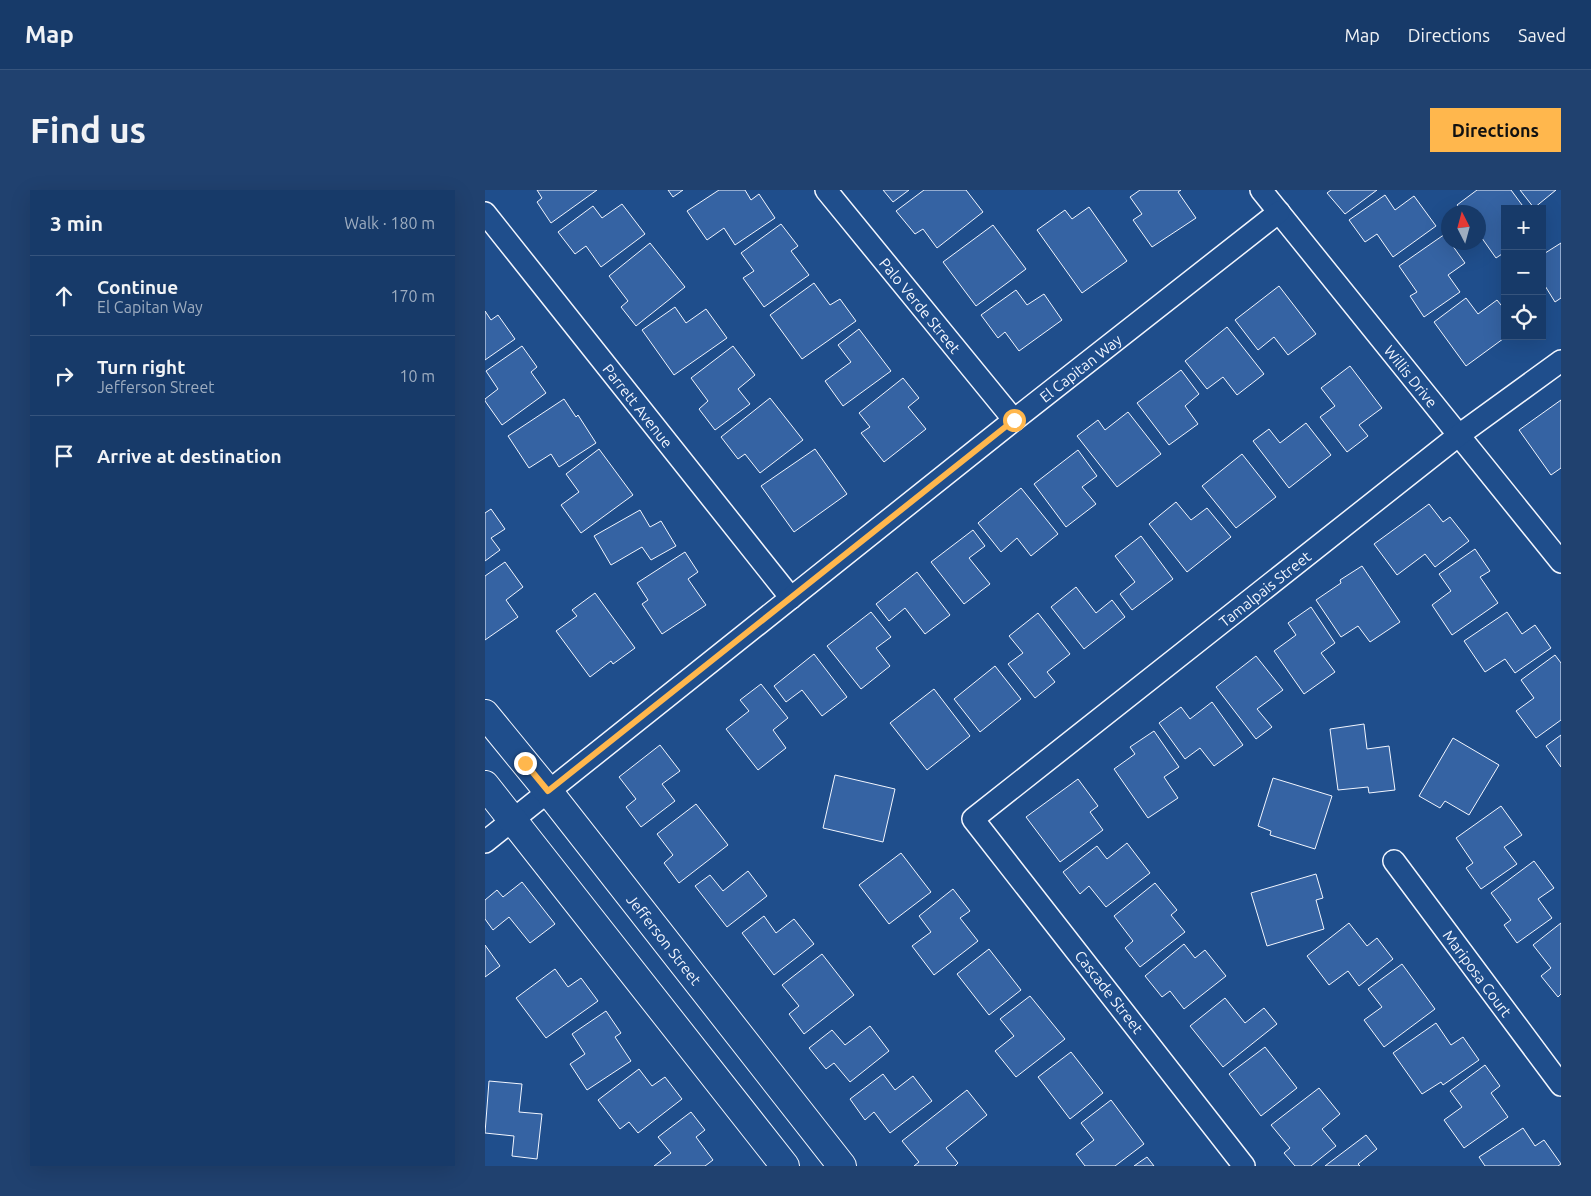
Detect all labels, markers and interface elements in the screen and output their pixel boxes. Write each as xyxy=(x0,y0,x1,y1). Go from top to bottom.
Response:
text: Map xyxy=(25,21,74,48)
text: Map xyxy=(1344,25,1380,45)
text: Directions xyxy=(1408,25,1490,45)
text: Saved xyxy=(1518,25,1566,45)
button: Directions xyxy=(1430,108,1561,152)
text: Find us xyxy=(30,110,146,150)
north arrow xyxy=(1441,205,1486,250)
map controls xyxy=(1501,205,1546,340)
button: + xyxy=(1501,205,1546,250)
text: 3 min xyxy=(50,211,103,235)
text: Walk · 180 m xyxy=(344,214,435,232)
button: − xyxy=(1501,250,1546,295)
street label: Palo Verde Street xyxy=(876,254,964,357)
text: Continue xyxy=(97,276,178,298)
icon: ahead xyxy=(50,282,78,310)
text: 170 m xyxy=(390,287,435,305)
button: locate xyxy=(1501,295,1546,340)
text: El Capitan Way xyxy=(97,298,203,316)
street label: El Capitan Way xyxy=(1036,331,1125,405)
street label: Willis Drive xyxy=(1381,342,1441,410)
text: Turn right xyxy=(97,356,185,378)
street label: Parrett Avenue xyxy=(600,360,676,451)
icon: right xyxy=(50,362,78,390)
text: 10 m xyxy=(399,367,435,385)
text: Jefferson Street xyxy=(97,378,215,396)
route start xyxy=(1003,409,1026,432)
icon: arrive xyxy=(50,442,78,470)
text: Arrive at destination xyxy=(97,445,282,467)
street label: Tamalpais Street xyxy=(1215,547,1314,630)
route end xyxy=(514,752,537,775)
street label: Jefferson Street xyxy=(624,891,705,988)
street label: Mariposa Court xyxy=(1440,927,1515,1020)
street label: Cascade Street xyxy=(1071,947,1147,1037)

